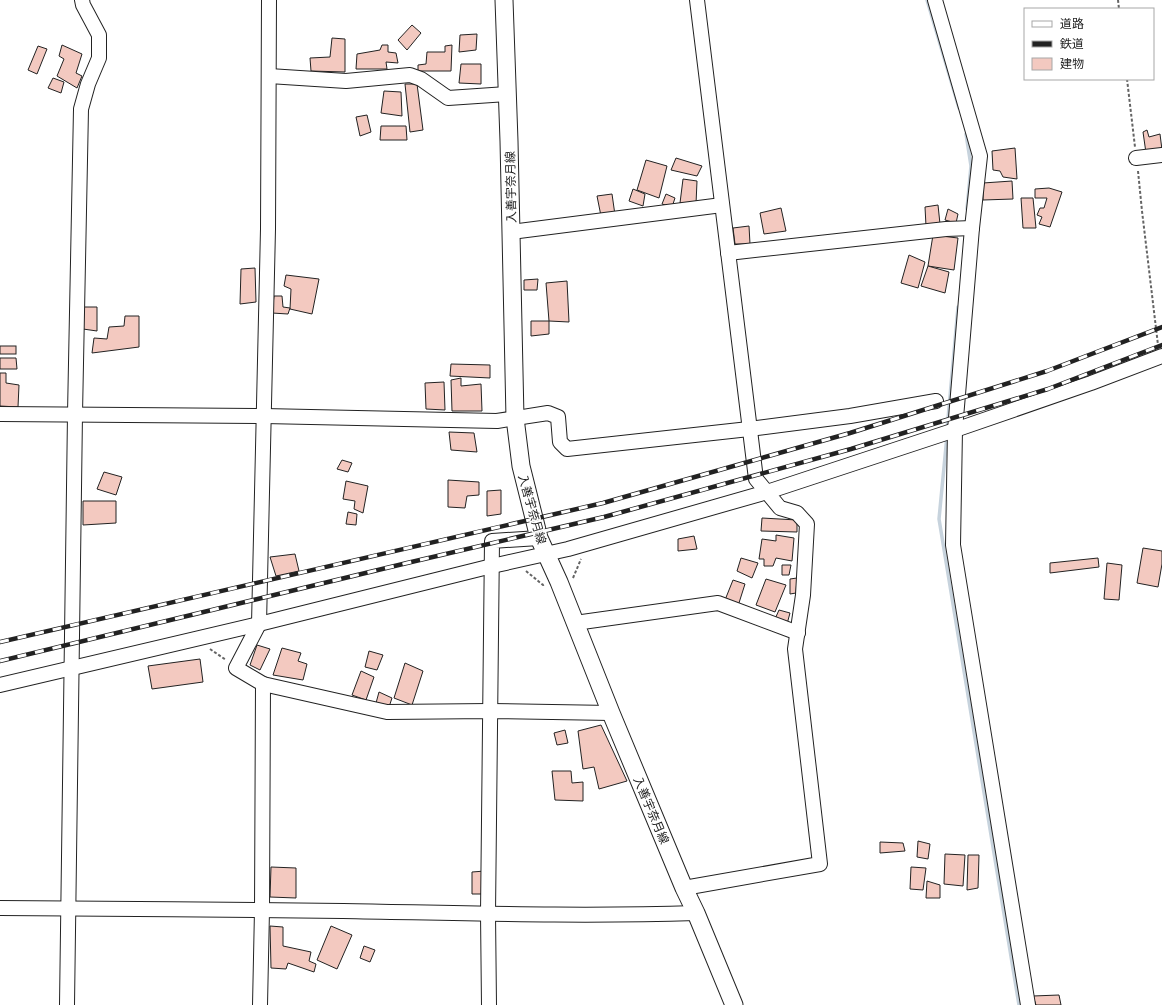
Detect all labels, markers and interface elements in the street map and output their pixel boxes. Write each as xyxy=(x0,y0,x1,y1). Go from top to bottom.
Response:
legend xyxy=(1024,8,1154,80)
text: 道路 xyxy=(1060,16,1084,30)
text: 鉄道 xyxy=(1060,36,1084,50)
text: 建物 xyxy=(1060,56,1084,70)
street label: 入善宇奈月線 xyxy=(502,151,518,223)
street label: 入善宇奈月線 xyxy=(516,472,550,546)
street label: 入善宇奈月線 xyxy=(631,774,673,846)

